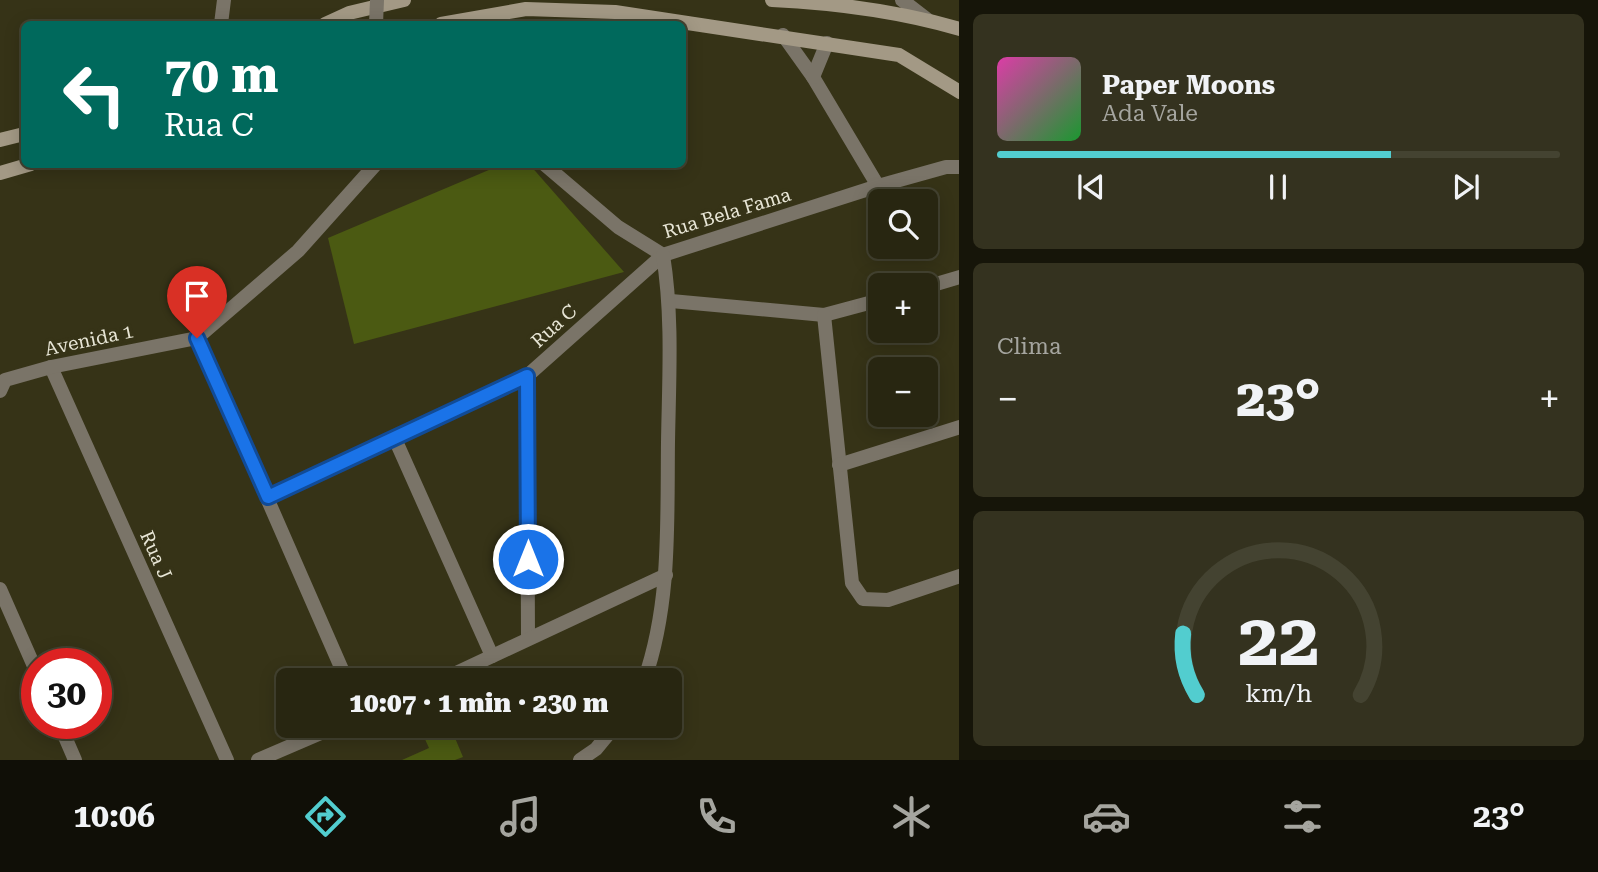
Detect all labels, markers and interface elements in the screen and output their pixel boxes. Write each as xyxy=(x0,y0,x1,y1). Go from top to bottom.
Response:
text: 70 m xyxy=(164,47,279,104)
icon: left xyxy=(49,49,140,140)
text: Paper Moons xyxy=(1102,70,1275,100)
text: Ada Vale xyxy=(1102,100,1198,127)
text: Rua C xyxy=(164,106,254,144)
icon: previous xyxy=(1072,168,1110,206)
icon: pause xyxy=(1259,168,1297,206)
icon: next xyxy=(1447,168,1485,206)
street label: Rua Bela Fama xyxy=(660,182,794,243)
map controls xyxy=(868,189,938,427)
button: search xyxy=(868,189,938,259)
pin xyxy=(167,266,227,338)
button: + xyxy=(868,273,938,343)
icon: arrive xyxy=(178,277,216,315)
street label: Rua C xyxy=(526,300,582,352)
street label: Avenida 1 xyxy=(43,319,135,361)
text: Clima xyxy=(997,333,1061,360)
button: − xyxy=(868,357,938,427)
text: 23° xyxy=(1236,368,1321,429)
text: − xyxy=(997,377,1018,421)
text: + xyxy=(1539,377,1560,421)
position arrow xyxy=(491,522,565,596)
street label: Rua J xyxy=(135,527,177,583)
text: 22 xyxy=(1238,598,1319,683)
speed limit sign: 30 xyxy=(21,648,112,739)
text: km/h xyxy=(1245,678,1312,707)
text: 10:07 · 1 min · 230 m xyxy=(349,688,609,718)
icon: directions xyxy=(301,792,350,841)
icon: music xyxy=(496,792,545,841)
icon: phone xyxy=(692,792,741,841)
icon: climate xyxy=(887,792,936,841)
icon: car xyxy=(1082,792,1131,841)
icon: filters xyxy=(1278,792,1327,841)
text: 10:06 xyxy=(73,797,155,835)
text: 23° xyxy=(1473,797,1525,835)

